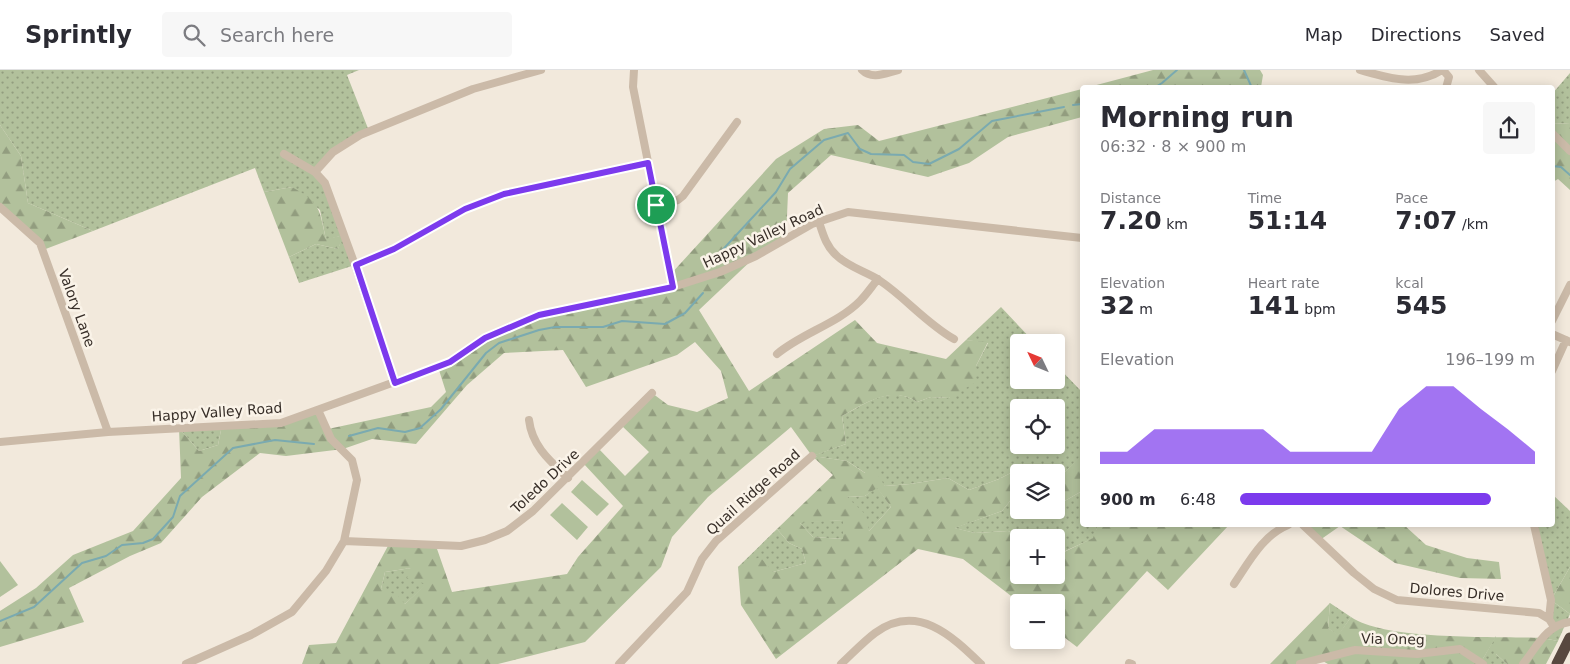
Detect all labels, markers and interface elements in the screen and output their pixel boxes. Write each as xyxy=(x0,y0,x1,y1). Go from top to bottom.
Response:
search box xyxy=(162,12,512,57)
text: Sprintly xyxy=(25,21,132,49)
icon: search xyxy=(180,21,208,49)
text: Search here xyxy=(220,24,334,46)
text: Map xyxy=(1305,24,1343,45)
text: Directions xyxy=(1371,24,1461,45)
text: Saved xyxy=(1489,24,1545,45)
text: Morning run xyxy=(1100,101,1294,134)
button: share xyxy=(1483,102,1535,154)
text: 06:32 · 8 × 900 m xyxy=(1100,137,1246,156)
pin xyxy=(635,184,677,226)
text: Distance xyxy=(1100,190,1161,206)
text: Time xyxy=(1248,190,1282,206)
text: Pace xyxy=(1395,190,1428,206)
icon: arrive xyxy=(642,191,670,219)
street label: Happy Valley Road xyxy=(700,201,826,271)
text: 7.20 xyxy=(1100,206,1162,235)
text: 51:14 xyxy=(1248,206,1327,235)
text: 7:07 xyxy=(1395,206,1458,235)
text: km xyxy=(1162,216,1188,232)
text: /km xyxy=(1458,216,1488,232)
street label: Valory Lane xyxy=(55,267,99,349)
text: Elevation xyxy=(1100,275,1165,291)
text: Heart rate xyxy=(1248,275,1320,291)
text: kcal xyxy=(1395,275,1424,291)
text: 32 xyxy=(1100,291,1135,320)
text: 141 xyxy=(1248,291,1300,320)
text: 545 xyxy=(1395,291,1448,320)
text: m xyxy=(1135,301,1153,317)
text: bpm xyxy=(1300,301,1336,317)
north arrow xyxy=(1010,334,1065,389)
map controls xyxy=(1010,334,1065,649)
text: Elevation xyxy=(1100,350,1174,369)
text: 196–199 m xyxy=(1445,350,1535,369)
street label: Happy Valley Road xyxy=(151,399,283,425)
button: locate xyxy=(1010,399,1065,454)
street label: Toledo Drive xyxy=(507,446,582,517)
street label: Quail Ridge Road xyxy=(703,446,803,538)
button: layers xyxy=(1010,464,1065,519)
text: 900 m xyxy=(1100,490,1156,509)
text: 6:48 xyxy=(1180,490,1216,509)
button: + xyxy=(1010,529,1065,584)
street label: Dolores Drive xyxy=(1409,580,1505,604)
button: − xyxy=(1010,594,1065,649)
street label: Via Oneg xyxy=(1361,630,1425,648)

